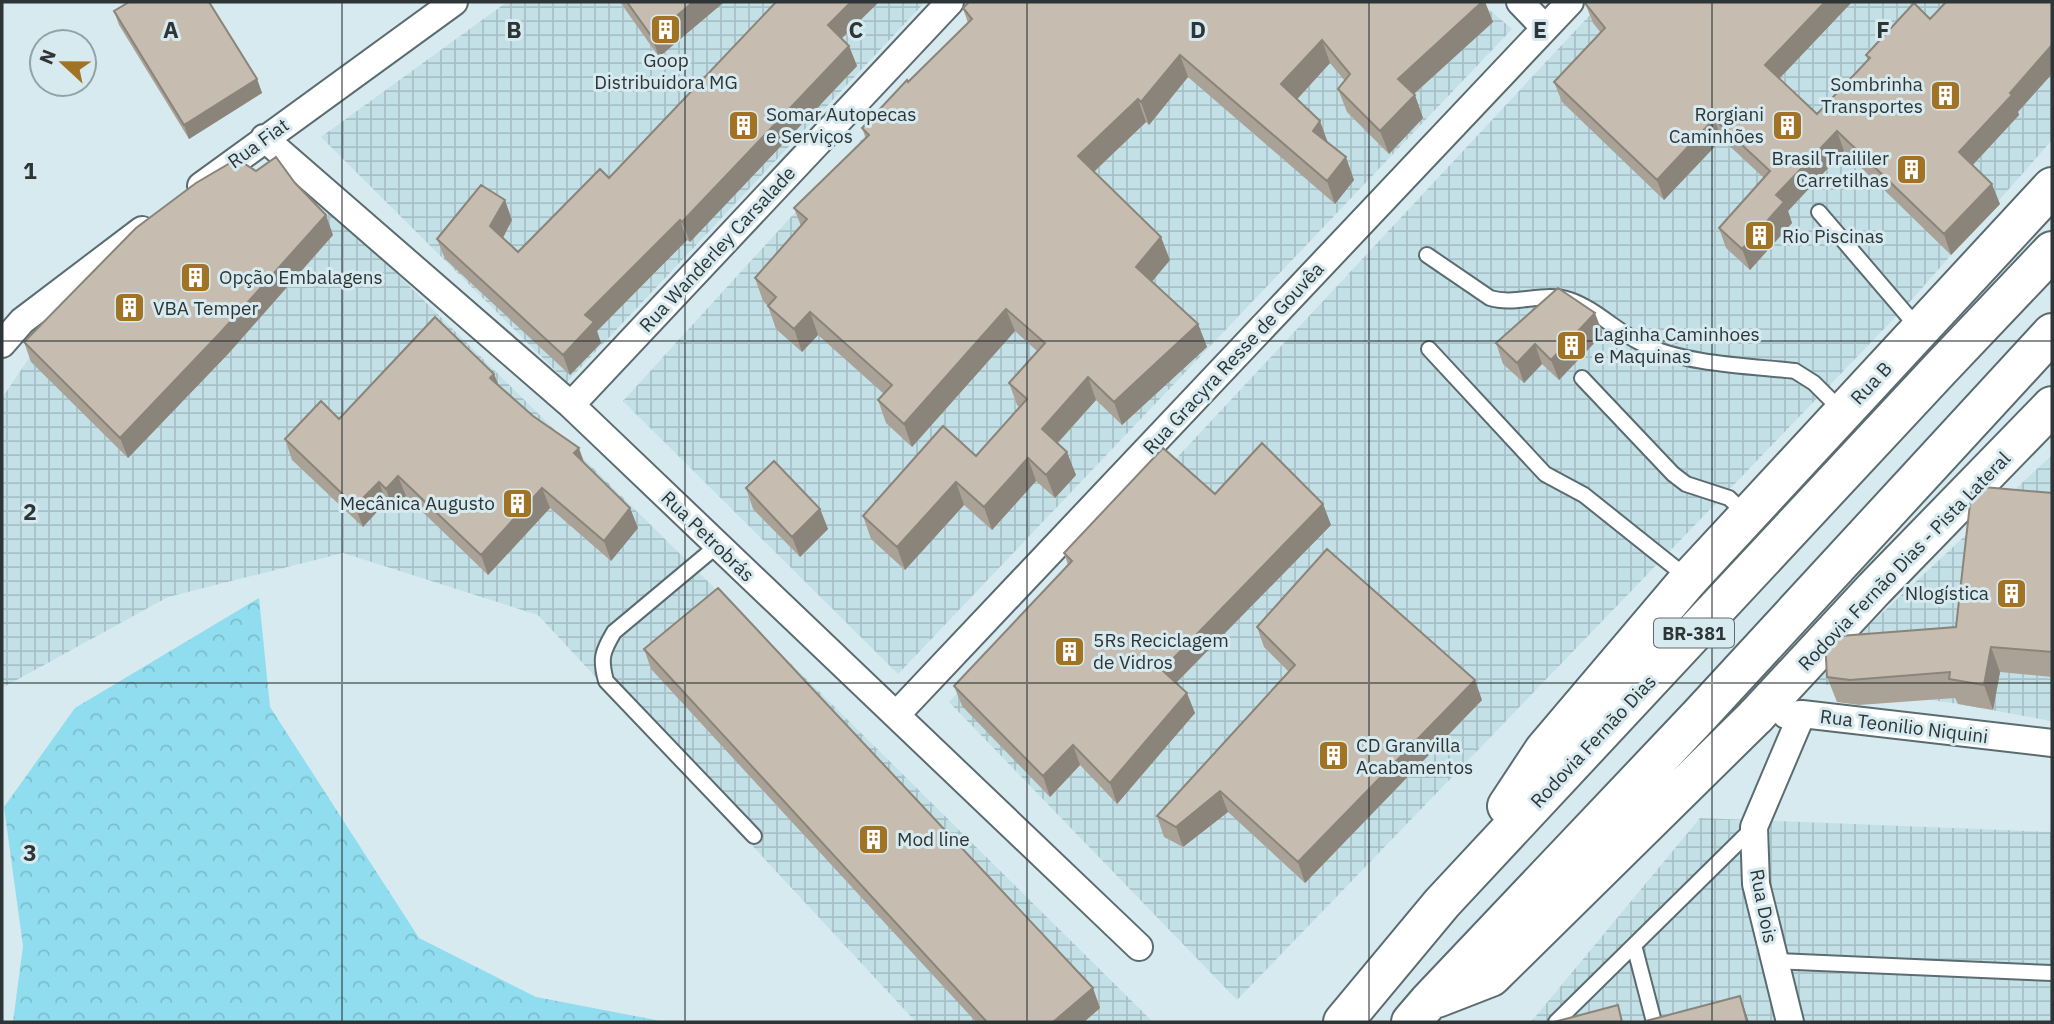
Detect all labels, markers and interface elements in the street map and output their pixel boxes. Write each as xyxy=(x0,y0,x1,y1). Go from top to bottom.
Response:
building icon: Goop Distribuidora MG xyxy=(649,12,683,46)
text: A xyxy=(163,14,179,44)
text: B xyxy=(506,14,522,44)
text: C xyxy=(849,14,864,44)
text: D xyxy=(1190,14,1206,44)
text: E xyxy=(1533,14,1547,44)
text: F xyxy=(1876,14,1890,44)
north arrow xyxy=(28,28,98,98)
text: N xyxy=(34,46,61,68)
place label: Goop Distribuidora MG xyxy=(594,48,738,94)
place label: Sombrinha Transportes xyxy=(1821,72,1923,118)
building icon: Sombrinha Transportes xyxy=(1929,78,1963,112)
place label: Somar Autopecas e Serviços xyxy=(766,102,916,148)
place label: Rorgiani Caminhões xyxy=(1669,102,1764,148)
building icon: Somar Autopecas e Serviços xyxy=(726,108,760,142)
building icon: Rorgiani Caminhões xyxy=(1770,108,1804,142)
street label: Rua Fiat xyxy=(223,113,293,173)
place label: Brasil Traililer Carretilhas xyxy=(1772,146,1889,192)
building icon: Brasil Traililer Carretilhas xyxy=(1895,152,1929,186)
text: 1 xyxy=(23,155,37,185)
street label: Rua Wanderley Carsalade xyxy=(634,161,800,337)
building icon: Rio Piscinas xyxy=(1742,219,1776,253)
place label: Rio Piscinas xyxy=(1782,224,1884,248)
street label: Rua Gracyra Resse de Gouvêa xyxy=(1137,257,1329,459)
building icon: Opção Embalagens xyxy=(179,260,213,294)
place label: Opção Embalagens xyxy=(219,265,383,289)
building icon: VBA Temper xyxy=(113,291,147,325)
place label: VBA Temper xyxy=(153,296,259,320)
place label: Laginha Caminhoes e Maquinas xyxy=(1594,322,1760,368)
building icon: Laginha Caminhoes e Maquinas xyxy=(1554,328,1588,362)
street label: Rua B xyxy=(1845,357,1897,409)
street label: Rodovia Fernão Dias - Pista Lateral xyxy=(1793,446,2015,676)
street label: Rua Petrobrás xyxy=(656,485,760,587)
building icon: Mecânica Augusto xyxy=(501,486,535,520)
place label: Mecânica Augusto xyxy=(340,491,495,515)
text: 2 xyxy=(23,496,37,526)
building icon: Nlogística xyxy=(1995,576,2029,610)
place label: Nlogística xyxy=(1905,581,1989,605)
road number: BR-381 xyxy=(1654,618,1734,648)
place label: 5Rs Reciclagem de Vidros xyxy=(1093,628,1229,674)
building icon: 5Rs Reciclagem de Vidros xyxy=(1053,634,1087,668)
street label: Rodovia Fernão Dias xyxy=(1525,669,1661,813)
street label: Rua Teonilio Niquini xyxy=(1819,704,1989,748)
place label: CD Granvilla Acabamentos xyxy=(1356,733,1473,779)
building icon: CD Granvilla Acabamentos xyxy=(1316,739,1350,773)
building icon: Mod line xyxy=(857,822,891,856)
place label: Mod line xyxy=(897,827,970,851)
text: 3 xyxy=(23,837,37,867)
street label: Rua Dois xyxy=(1745,867,1783,945)

